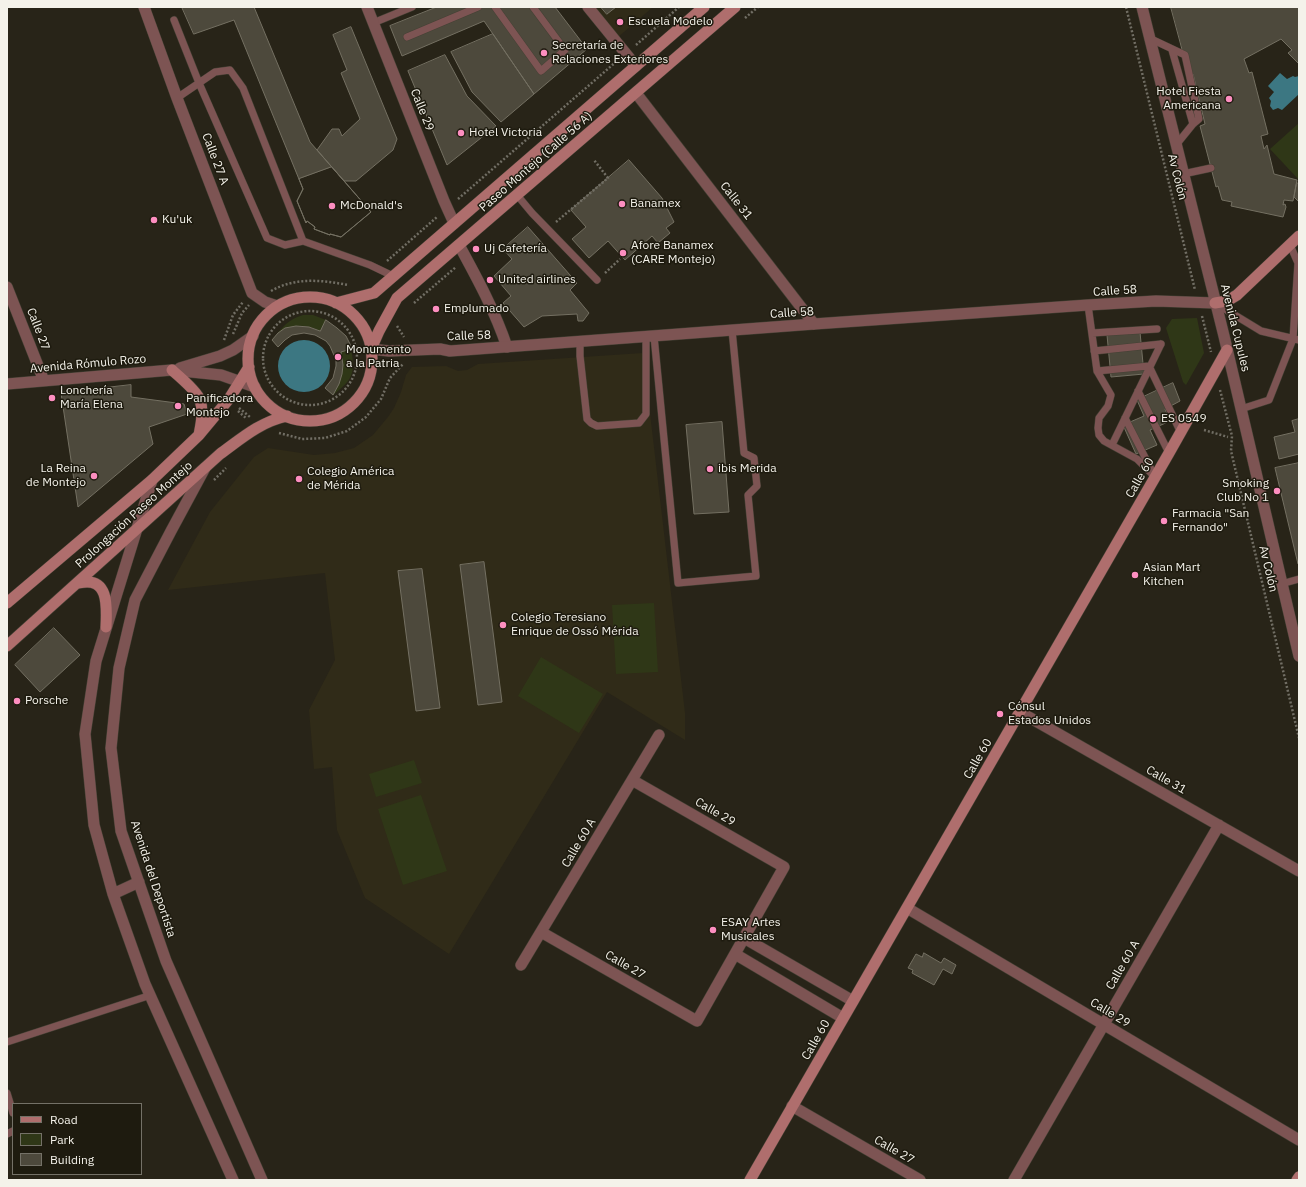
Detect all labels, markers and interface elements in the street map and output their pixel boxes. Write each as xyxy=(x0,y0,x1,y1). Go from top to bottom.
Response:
place label: Escuela Modelo xyxy=(628,15,713,29)
marker: Escuela Modelo xyxy=(615,17,625,27)
place label: Secretaría de Relaciones Exteriores xyxy=(552,39,668,67)
marker: Secretaría de Relaciones Exteriores xyxy=(539,48,549,58)
place label: Hotel Fiesta Americana xyxy=(1156,85,1221,113)
street label: Calle 29 xyxy=(407,87,437,133)
marker: Hotel Fiesta Americana xyxy=(1224,94,1234,104)
street label: Paseo Montejo (Calle 56 A) xyxy=(477,109,595,215)
place label: Hotel Victoria xyxy=(469,126,542,140)
marker: Hotel Victoria xyxy=(456,128,466,138)
street label: Calle 27 A xyxy=(198,131,232,187)
street label: Av Colón xyxy=(1164,152,1190,202)
street label: Calle 31 xyxy=(717,179,755,223)
place label: Banamex xyxy=(630,197,680,211)
place label: McDonald's xyxy=(340,199,403,213)
marker: Banamex xyxy=(617,199,627,209)
marker: McDonald's xyxy=(327,201,337,211)
place label: Ku'uk xyxy=(162,213,192,227)
marker: Ku'uk xyxy=(149,215,159,225)
place label: Afore Banamex (CARE Montejo) xyxy=(631,239,715,267)
place label: Uj Cafetería xyxy=(484,242,547,256)
marker: Uj Cafetería xyxy=(471,244,481,254)
marker: Afore Banamex (CARE Montejo) xyxy=(618,248,628,258)
place label: United airlines xyxy=(498,273,576,287)
marker: United airlines xyxy=(485,275,495,285)
street label: Calle 58 xyxy=(1092,282,1138,300)
street label: Avenida Cupules xyxy=(1217,283,1253,373)
place label: Emplumado xyxy=(444,302,509,316)
marker: Emplumado xyxy=(431,304,441,314)
street label: Calle 58 xyxy=(769,304,815,322)
street label: Calle 27 xyxy=(23,306,53,352)
street label: Calle 58 xyxy=(447,328,491,344)
place label: Monumento a la Patria xyxy=(346,343,411,371)
street label: Avenida Rómulo Rozo xyxy=(29,352,147,376)
marker: Monumento a la Patria xyxy=(333,352,343,362)
place label: Lonchería María Elena xyxy=(60,384,123,412)
place label: Panificadora Montejo xyxy=(186,392,253,420)
marker: Lonchería María Elena xyxy=(47,393,57,403)
marker: Panificadora Montejo xyxy=(173,401,183,411)
place label: ES 0549 xyxy=(1161,412,1207,426)
marker: ES 0549 xyxy=(1148,414,1158,424)
street label: Calle 60 xyxy=(1123,455,1157,501)
street label: Prolongación Paseo Montejo xyxy=(73,459,195,571)
place label: La Reina de Montejo xyxy=(26,462,86,490)
place label: ibis Merida xyxy=(718,462,777,476)
marker: ibis Merida xyxy=(705,464,715,474)
place label: Colegio América de Mérida xyxy=(307,465,395,493)
marker: La Reina de Montejo xyxy=(89,471,99,481)
marker: Colegio América de Mérida xyxy=(294,474,304,484)
place label: Smoking Club No 1 xyxy=(1216,477,1269,505)
marker: Smoking Club No 1 xyxy=(1272,486,1282,496)
place label: Farmacia "San Fernando" xyxy=(1172,507,1249,535)
marker: Farmacia "San Fernando" xyxy=(1159,516,1169,526)
street label: Av Colón xyxy=(1256,544,1280,594)
place label: Asian Mart Kitchen xyxy=(1143,561,1200,589)
marker: Asian Mart Kitchen xyxy=(1130,570,1140,580)
place label: Colegio Teresiano Enrique de Ossó Mérida xyxy=(511,611,639,639)
marker: Colegio Teresiano Enrique de Ossó Mérida xyxy=(498,620,508,630)
place label: Porsche xyxy=(25,694,68,708)
marker: Porsche xyxy=(12,696,22,706)
place label: Cónsul Estados Unidos xyxy=(1008,700,1091,728)
marker: Cónsul Estados Unidos xyxy=(995,709,1005,719)
street label: Calle 60 xyxy=(961,736,995,782)
street label: Calle 31 xyxy=(1143,763,1189,797)
street label: Calle 29 xyxy=(692,795,738,829)
street label: Calle 60 A xyxy=(559,816,599,870)
street label: Avenida del Deportista xyxy=(127,819,179,939)
place label: ESAY Artes Musicales xyxy=(721,916,781,944)
marker: ESAY Artes Musicales xyxy=(708,925,718,935)
street label: Calle 60 A xyxy=(1103,938,1143,992)
street label: Calle 27 xyxy=(602,948,648,982)
street label: Calle 29 xyxy=(1087,995,1133,1031)
street label: Calle 60 xyxy=(799,1017,833,1063)
legend xyxy=(12,1103,142,1175)
text: Road xyxy=(50,1112,78,1127)
text: Park xyxy=(50,1132,74,1147)
street label: Calle 27 xyxy=(871,1133,917,1167)
text: Building xyxy=(50,1152,94,1167)

